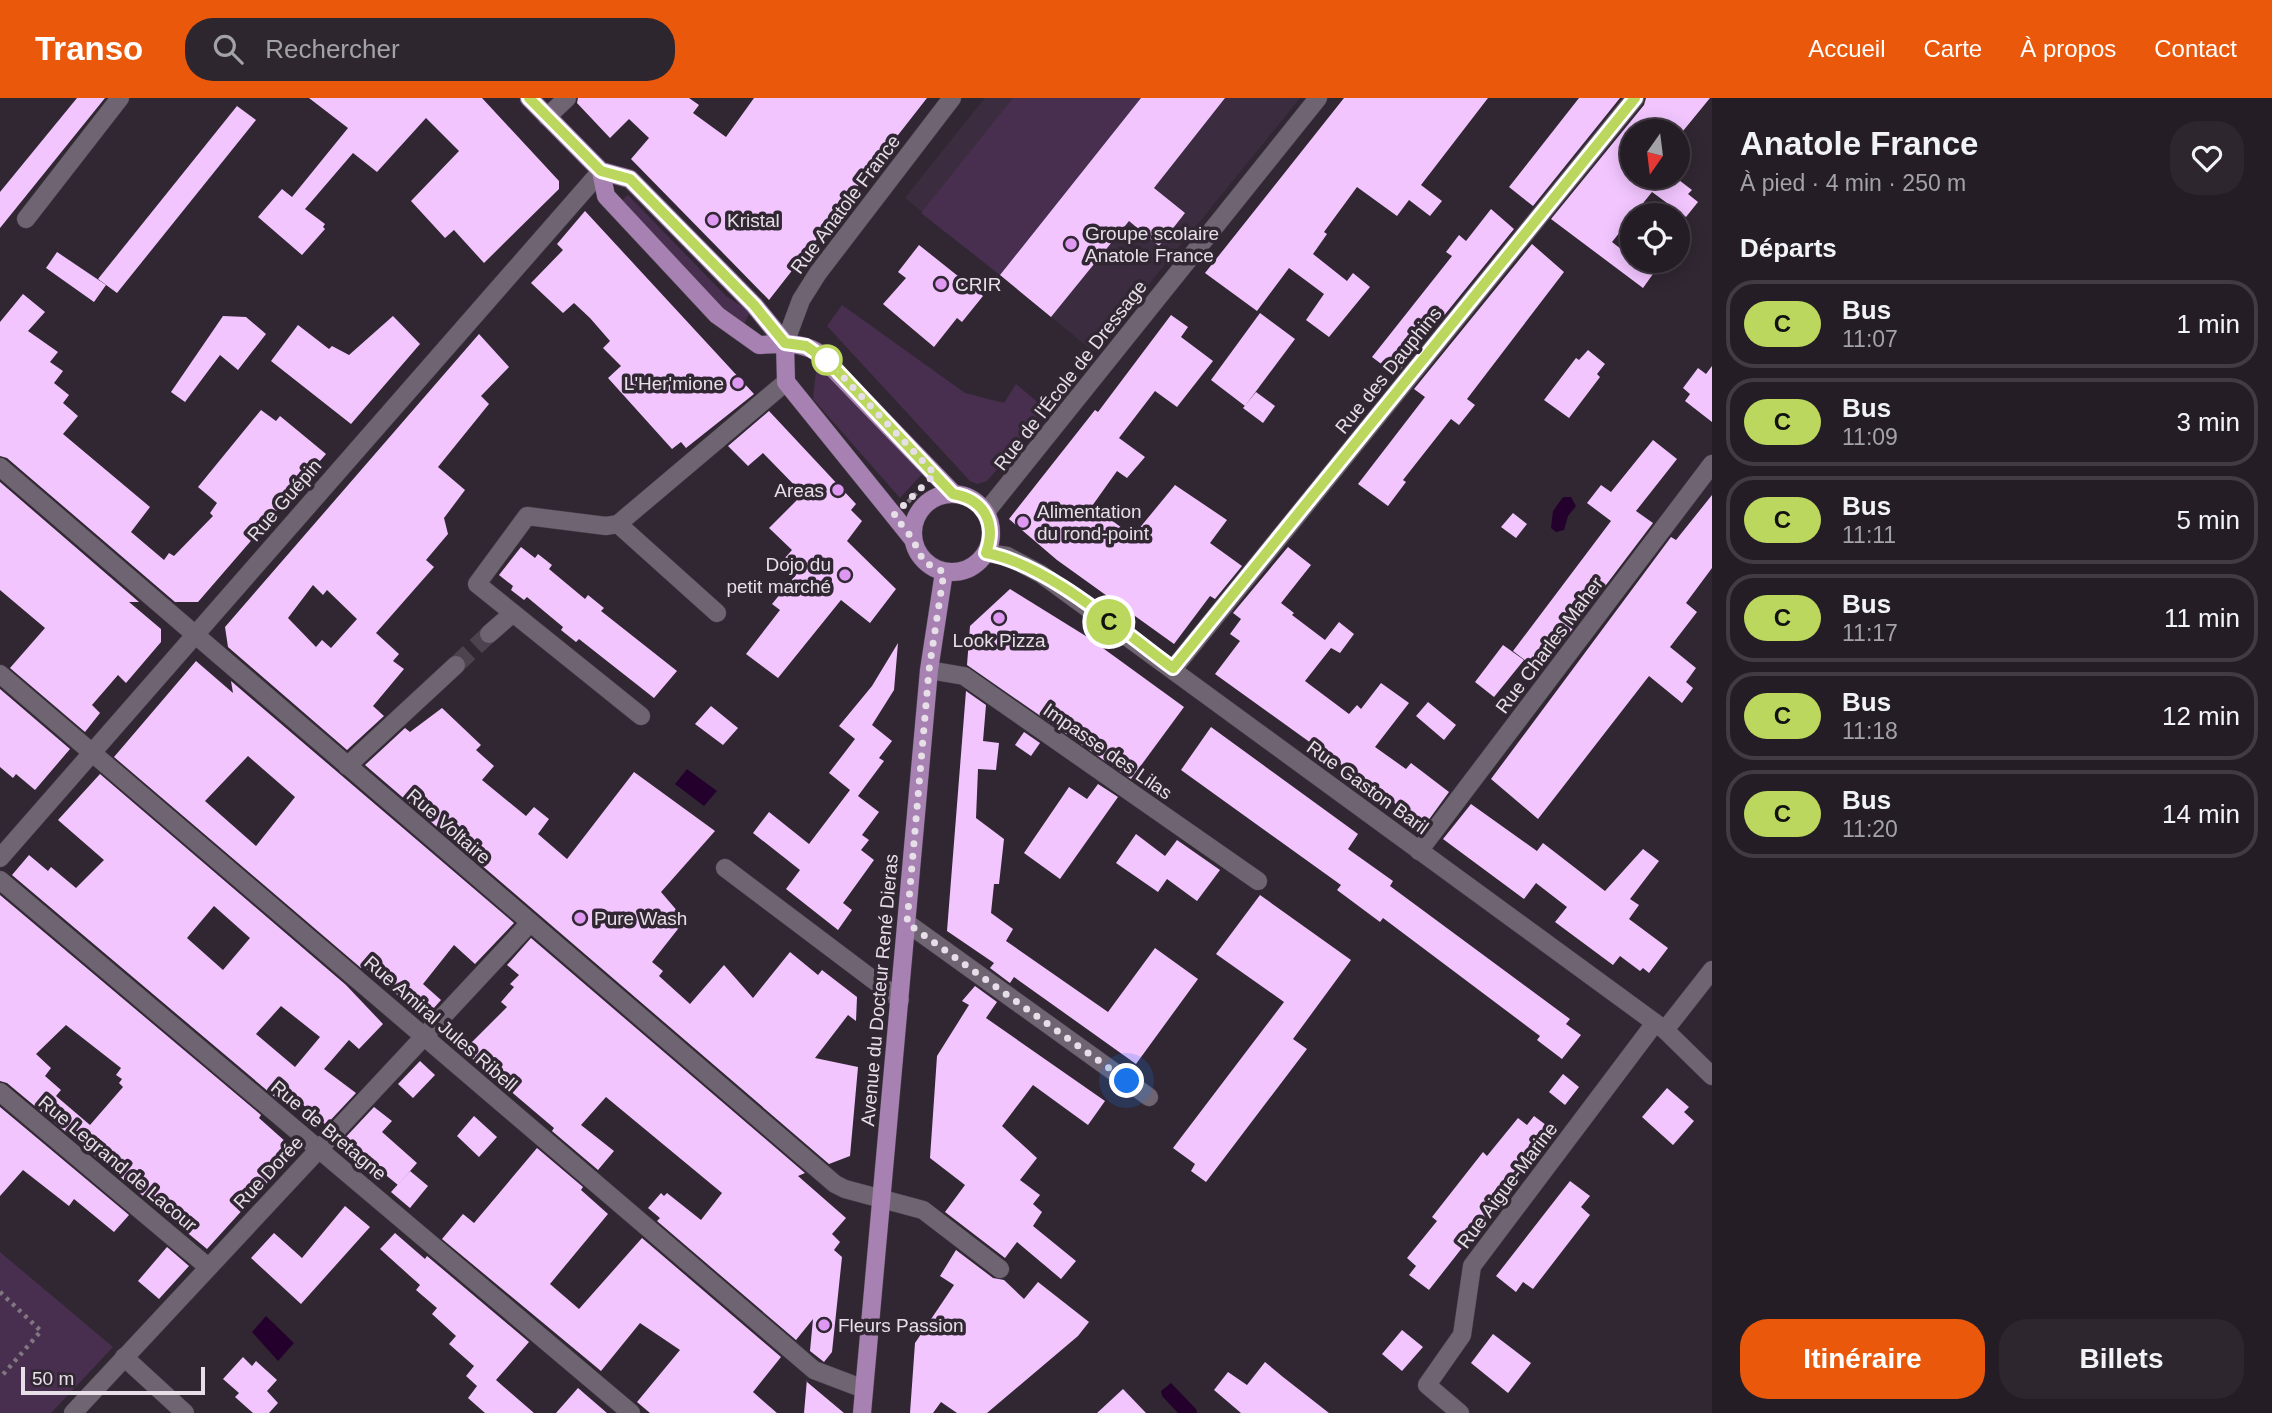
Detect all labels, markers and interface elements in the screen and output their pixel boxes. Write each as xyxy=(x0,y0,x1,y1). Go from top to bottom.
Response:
search box xyxy=(185,18,675,81)
text: Transo xyxy=(35,30,143,67)
icon: search xyxy=(209,30,247,68)
text: Rechercher xyxy=(265,34,400,64)
text: Accueil xyxy=(1808,35,1886,62)
text: Carte xyxy=(1924,35,1982,62)
text: À propos xyxy=(2020,35,2116,62)
text: Contact xyxy=(2154,35,2237,62)
north arrow xyxy=(1620,119,1690,189)
map controls xyxy=(1620,119,1690,273)
button: heart xyxy=(2170,121,2244,195)
text: Anatole France xyxy=(1740,125,1978,162)
street label: Rue Anatole France xyxy=(786,131,904,278)
text: À pied · 4 min · 250 m xyxy=(1740,170,1966,196)
button: locate xyxy=(1620,203,1690,273)
place label: Kristal xyxy=(727,210,780,231)
marker: Kristal xyxy=(705,212,721,228)
place label: Groupe scolaire Anatole France xyxy=(1085,223,1219,266)
text: Départs xyxy=(1740,233,1837,263)
marker: Groupe scolaire Anatole France xyxy=(1063,236,1079,252)
place label: CRIR xyxy=(955,274,1001,295)
marker: CRIR xyxy=(933,276,949,292)
street label: Rue de l'École de Dressage xyxy=(990,276,1151,474)
text: Bus xyxy=(1842,295,1891,325)
street label: Rue des Dauphins xyxy=(1331,303,1446,438)
text: 1 min xyxy=(2176,309,2240,339)
text: C xyxy=(1774,310,1791,337)
text: 11:07 xyxy=(1842,326,1898,352)
unlabelled marker xyxy=(812,345,842,375)
place label: L'Her'mione xyxy=(624,373,724,394)
marker: L'Her'mione xyxy=(730,375,746,391)
text: Bus xyxy=(1842,393,1891,423)
text: 3 min xyxy=(2176,407,2240,437)
text: C xyxy=(1774,408,1791,435)
text: 11:09 xyxy=(1842,424,1898,450)
street label: Rue Guépin xyxy=(243,455,326,545)
place label: Areas xyxy=(774,480,824,501)
marker: Areas xyxy=(830,482,846,498)
text: Bus xyxy=(1842,491,1891,521)
place label: Alimentation du rond-point xyxy=(1037,501,1150,544)
text: 5 min xyxy=(2176,505,2240,535)
text: C xyxy=(1774,506,1791,533)
marker: Alimentation du rond-point xyxy=(1015,514,1031,530)
text: 11:11 xyxy=(1842,522,1896,548)
place label: Dojo du petit marché xyxy=(726,554,831,597)
marker: Dojo du petit marché xyxy=(837,567,853,583)
street label: Rue Charles Maher xyxy=(1491,573,1608,717)
text: Bus xyxy=(1842,589,1891,619)
line badge: C xyxy=(1086,599,1132,645)
text: 11 min xyxy=(2164,603,2240,633)
text: C xyxy=(1774,604,1791,631)
text: C xyxy=(1100,608,1118,635)
marker: Look Pizza xyxy=(991,610,1007,626)
text: 11:17 xyxy=(1842,620,1898,646)
place label: Look Pizza xyxy=(953,630,1046,651)
text: Bus xyxy=(1842,687,1891,717)
street label: Impasse des Lilas xyxy=(1039,699,1176,804)
text: 12 min xyxy=(2162,701,2240,731)
text: C xyxy=(1774,702,1791,729)
text: 11:18 xyxy=(1842,718,1898,744)
street label: Rue Gaston Baril xyxy=(1303,736,1432,838)
street label: Rue Voltaire xyxy=(403,784,495,868)
text: Bus xyxy=(1842,785,1891,815)
text: 14 min xyxy=(2162,799,2240,829)
text: C xyxy=(1774,800,1791,827)
text: 11:20 xyxy=(1842,816,1898,842)
street label: Avenue du Docteur René Dieras xyxy=(857,853,902,1127)
place label: Pure Wash xyxy=(594,908,687,929)
marker: Pure Wash xyxy=(572,910,588,926)
street label: Rue Amiral Jules Ribell xyxy=(360,951,521,1095)
your location xyxy=(1109,1063,1144,1098)
street label: Rue de Bretagne xyxy=(267,1076,390,1185)
street label: Rue Legrand de Lacour xyxy=(34,1091,201,1236)
street label: Rue Aigue-Marine xyxy=(1453,1118,1562,1252)
street label: Rue Dorée xyxy=(229,1132,307,1213)
place label: Fleurs Passion xyxy=(838,1315,964,1336)
marker: Fleurs Passion xyxy=(816,1317,832,1333)
button: Itinéraire xyxy=(1740,1319,1985,1399)
button: Billets xyxy=(1999,1319,2244,1399)
scale bar xyxy=(21,1364,205,1396)
text: 50 m xyxy=(32,1368,74,1389)

